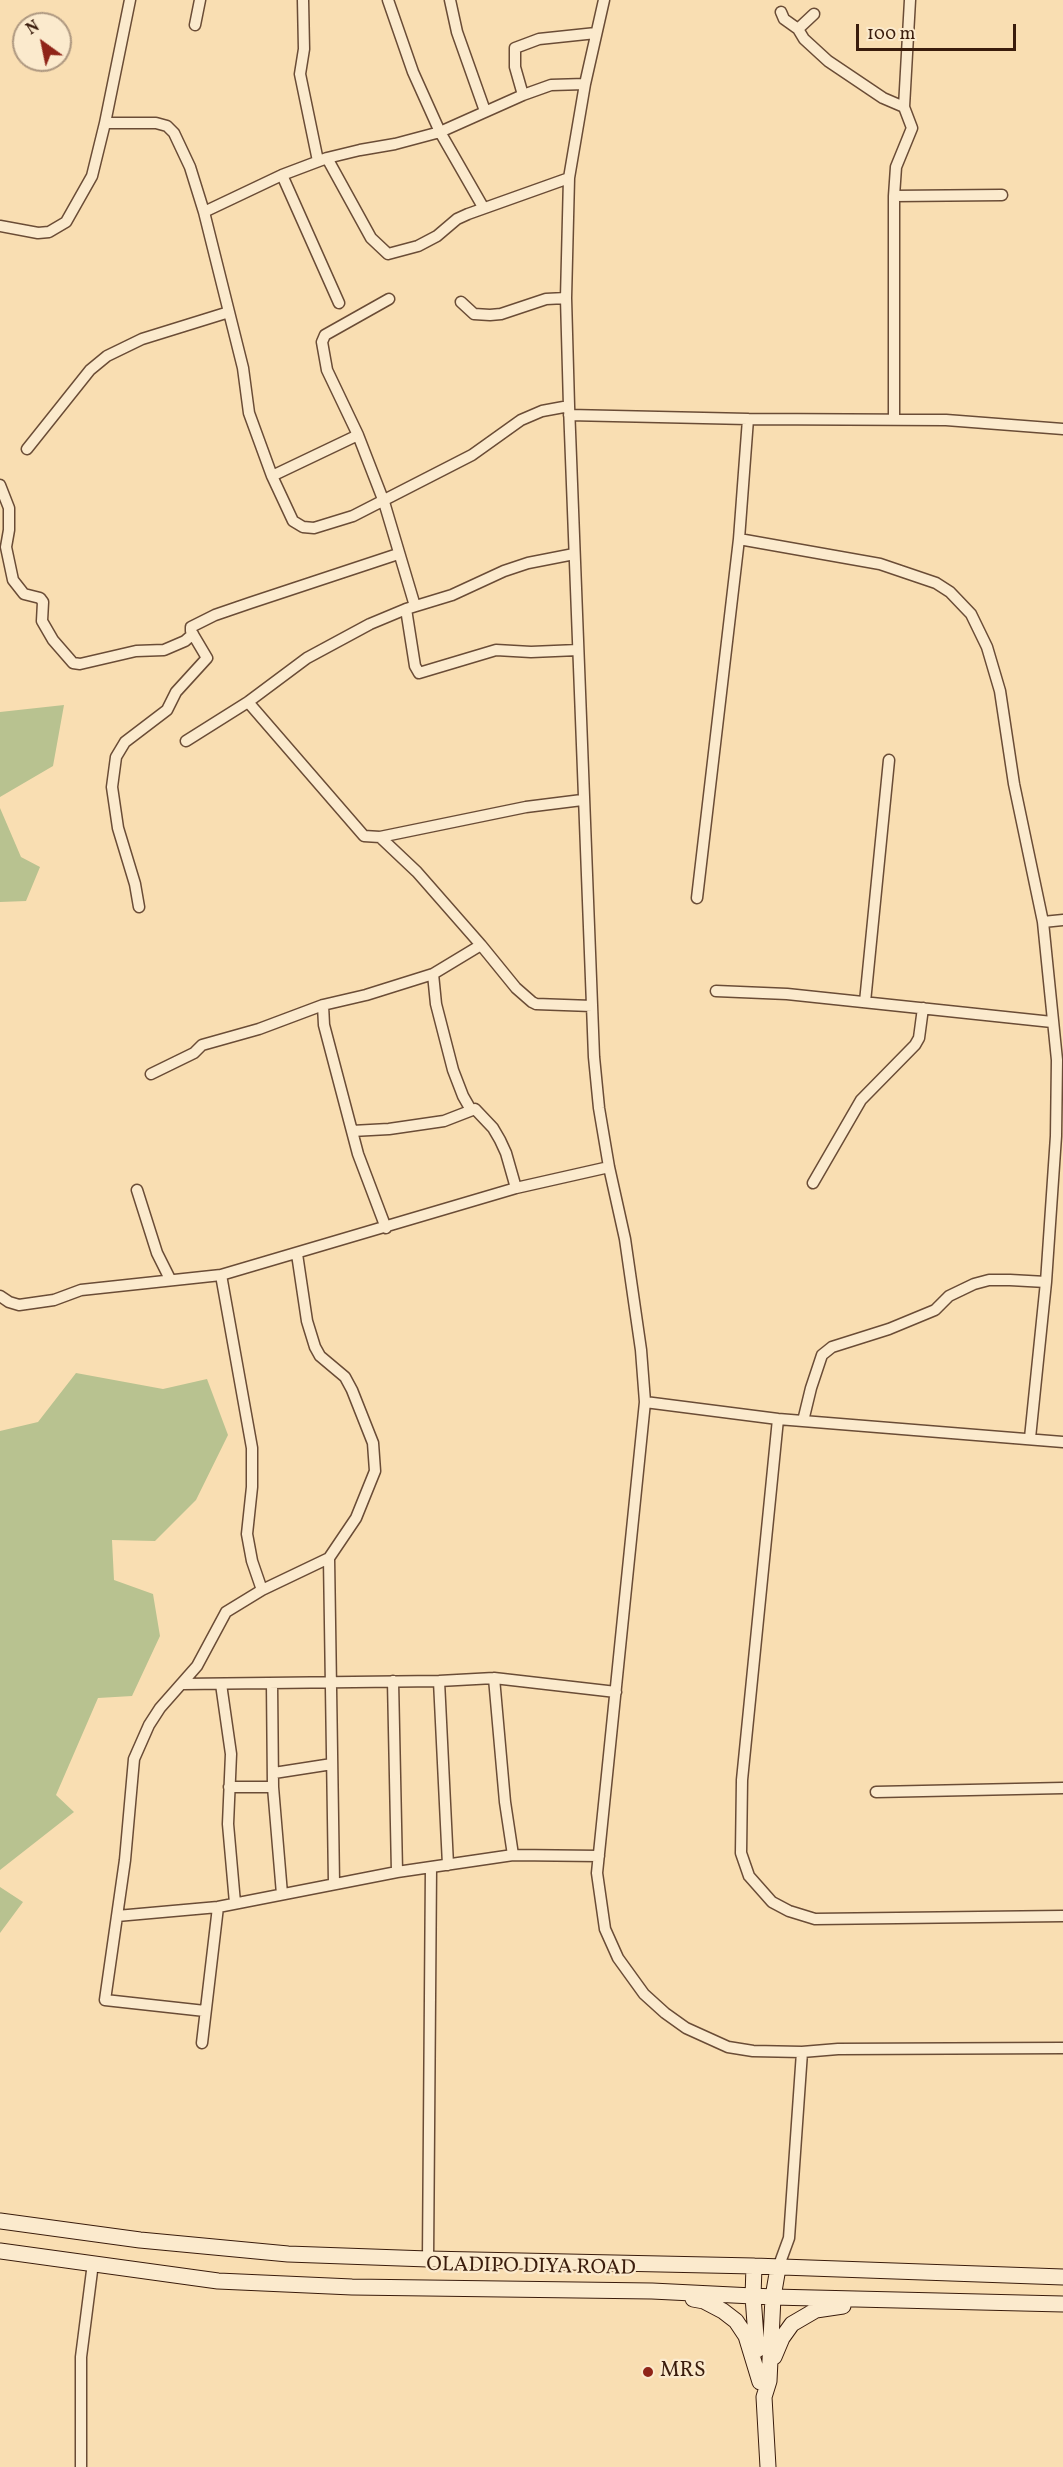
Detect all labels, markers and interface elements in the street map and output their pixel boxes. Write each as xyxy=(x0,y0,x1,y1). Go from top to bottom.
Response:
north arrow xyxy=(12,12,72,72)
scale bar xyxy=(859,12,1020,50)
text: N xyxy=(22,16,44,41)
text: 100 m xyxy=(867,22,916,47)
street label: OLADIPO DIYA ROAD xyxy=(426,2254,636,2282)
place label: MRS xyxy=(660,2359,706,2385)
marker: MRS xyxy=(641,2365,655,2379)

